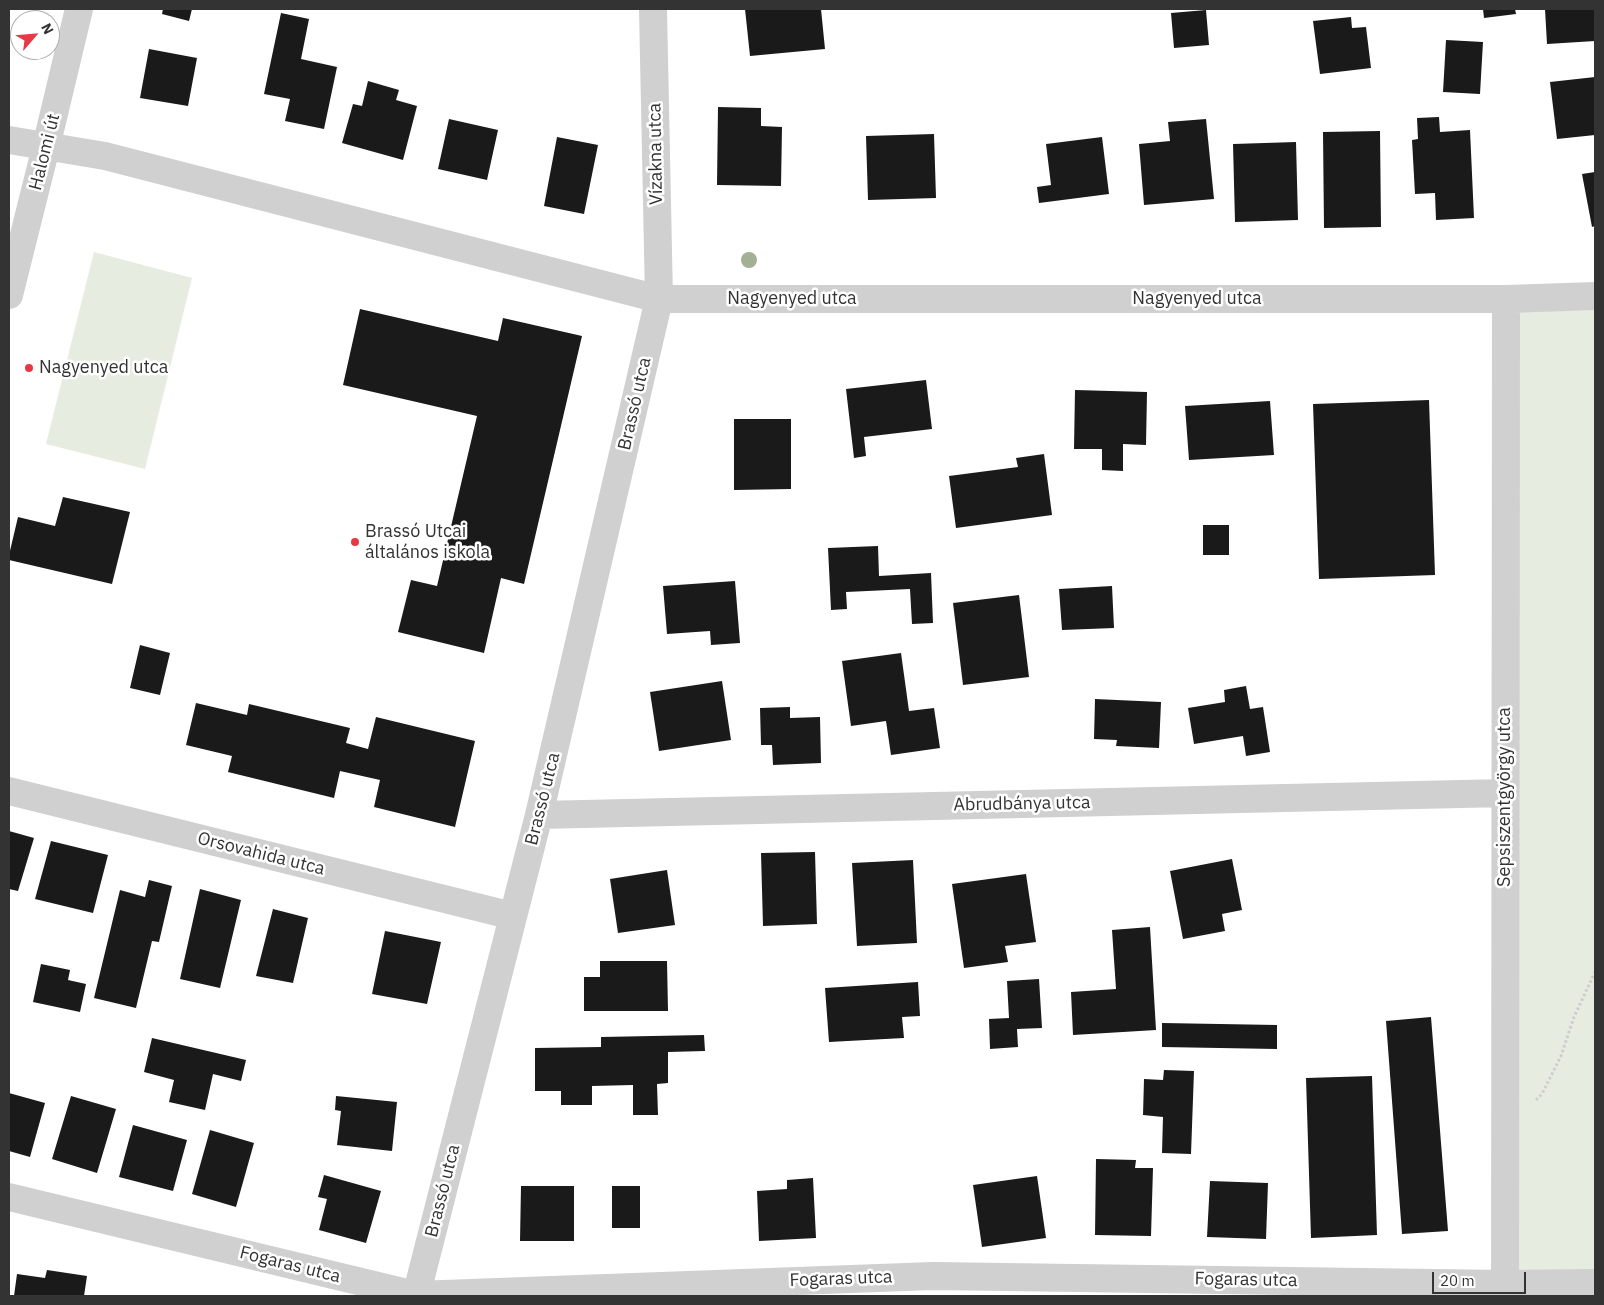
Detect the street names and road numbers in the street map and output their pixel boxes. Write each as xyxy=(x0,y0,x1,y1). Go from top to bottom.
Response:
street label: Vízakna utca xyxy=(644,103,668,205)
street label: Halomi út xyxy=(25,111,65,193)
street label: Nagyenyed utca xyxy=(727,288,857,310)
street label: Nagyenyed utca xyxy=(1132,288,1262,310)
street label: Brassó utca xyxy=(614,355,656,453)
street label: Sepsiszentgyörgy utca xyxy=(1494,707,1516,887)
street label: Brassó utca xyxy=(521,750,565,848)
street label: Abrudbánya utca xyxy=(953,792,1091,816)
street label: Orsovahida utca xyxy=(195,828,327,880)
street label: Brassó utca xyxy=(421,1142,465,1240)
street label: Fogaras utca xyxy=(237,1242,343,1288)
street label: Fogaras utca xyxy=(789,1266,893,1292)
street label: Fogaras utca xyxy=(1194,1268,1298,1292)

